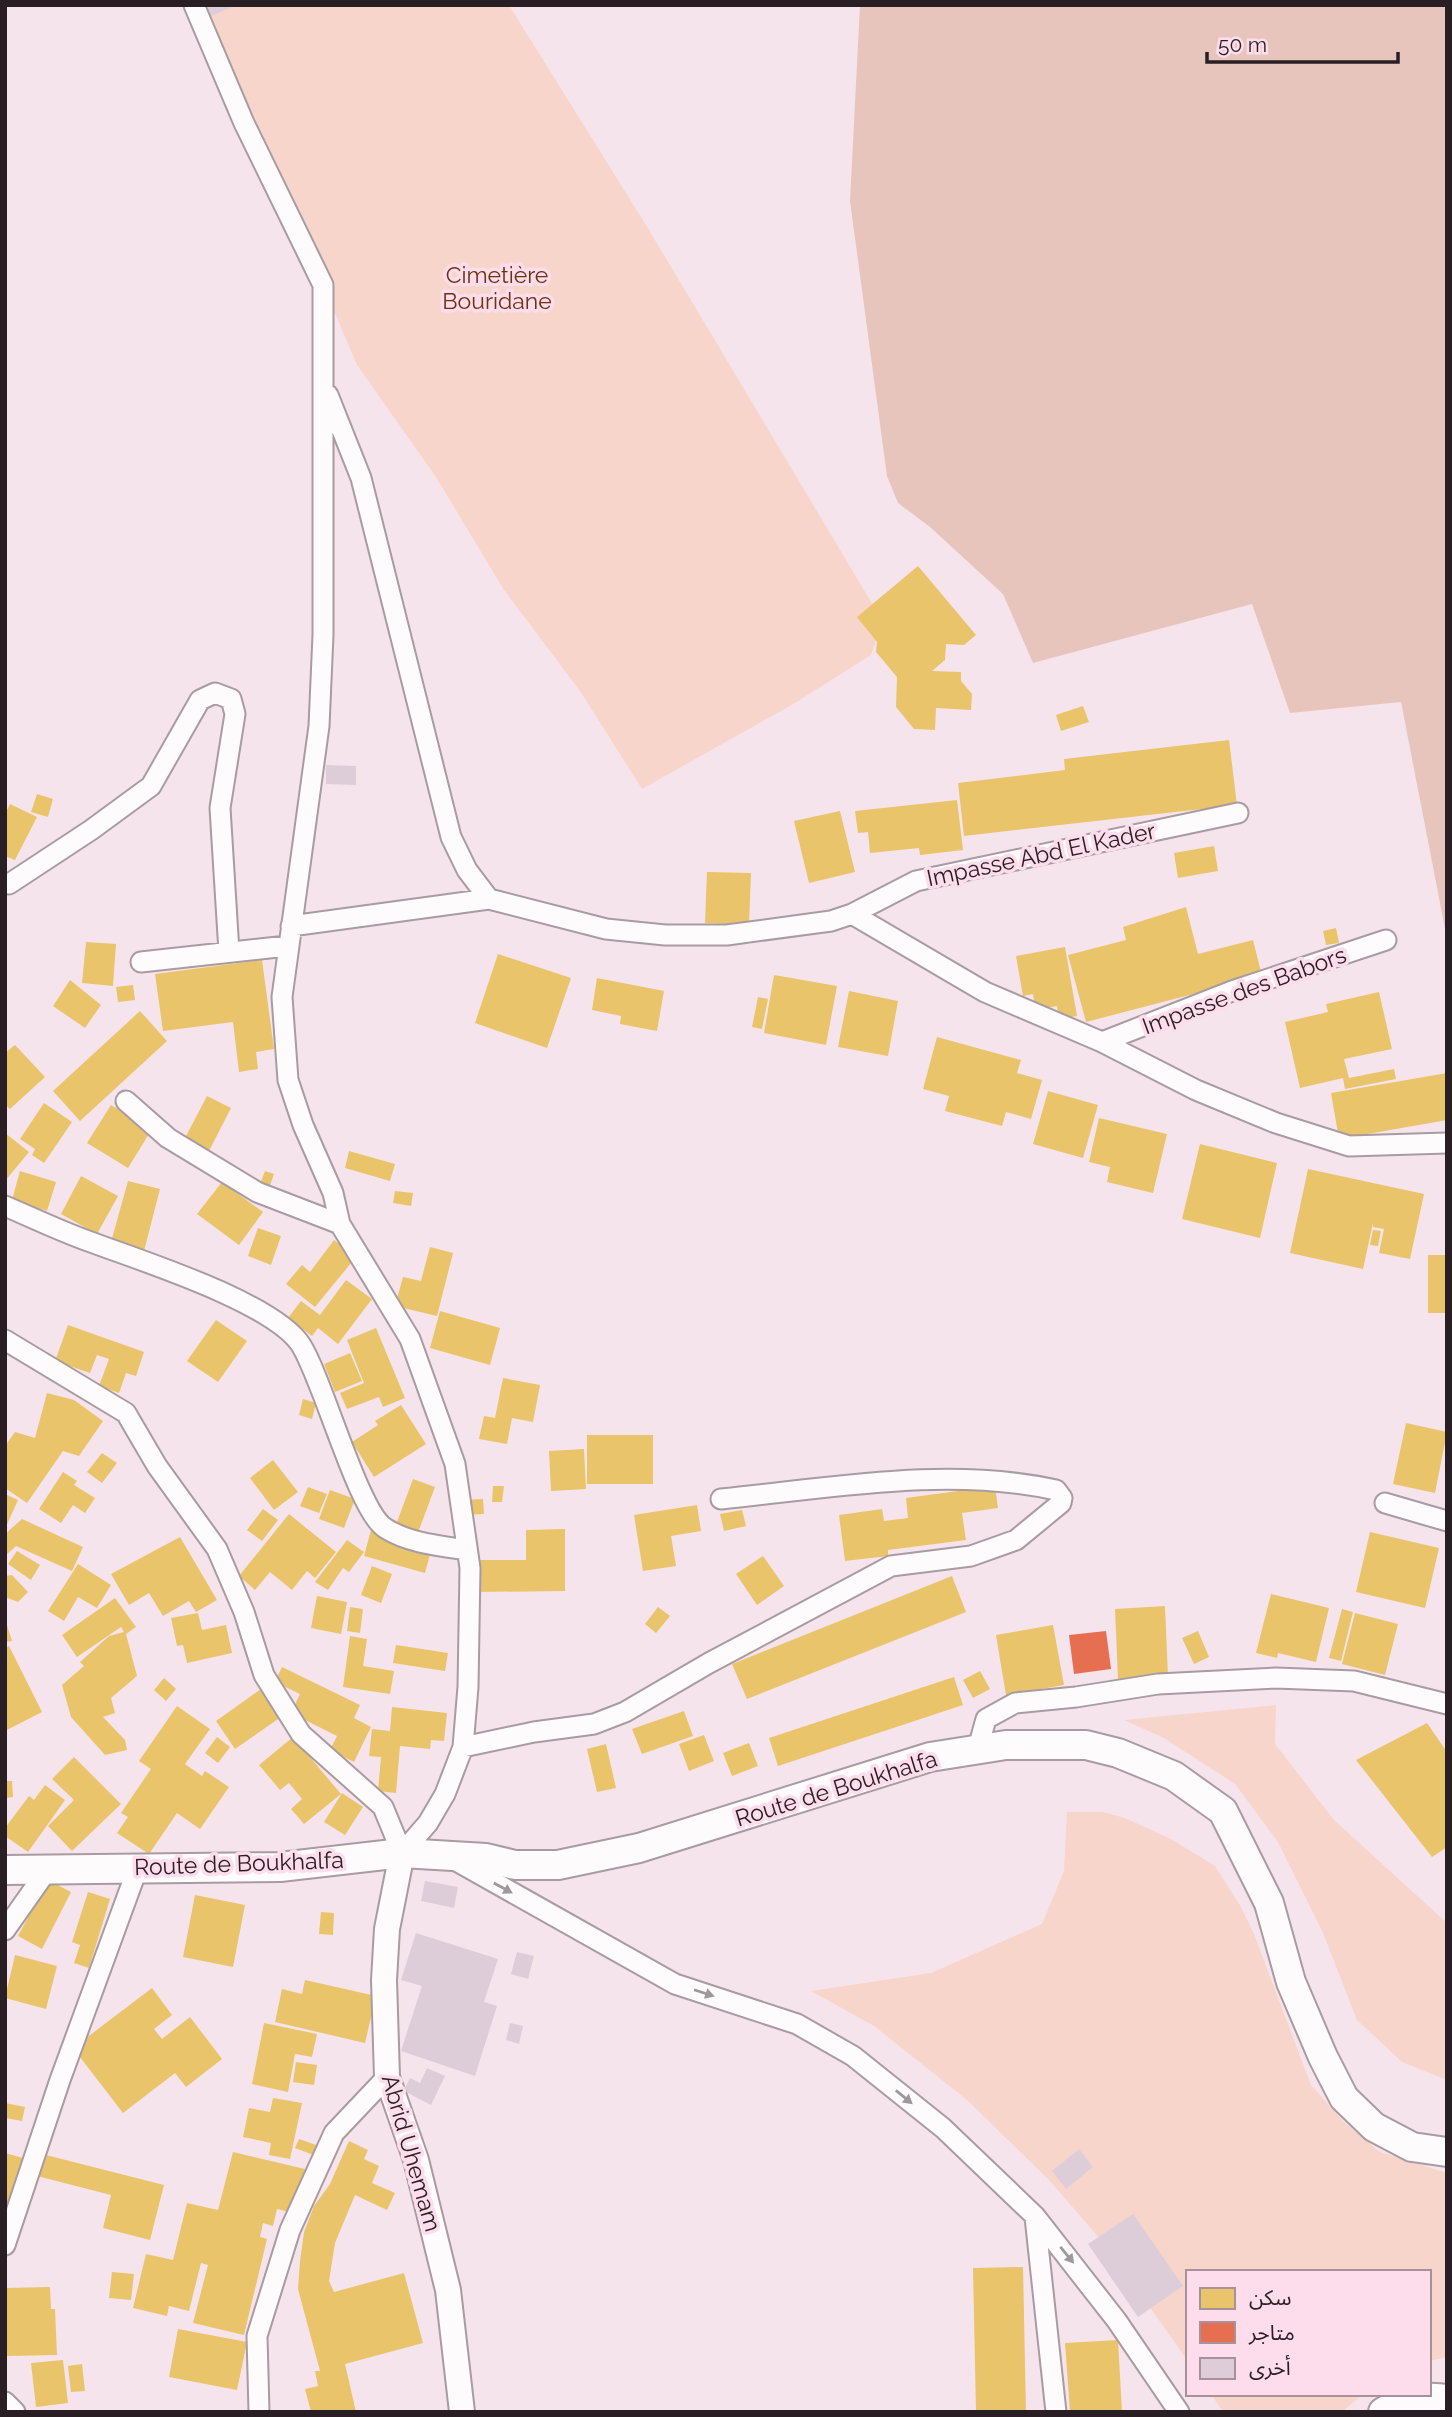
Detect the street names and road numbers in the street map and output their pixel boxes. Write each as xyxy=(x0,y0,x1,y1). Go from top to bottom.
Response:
street label: Impasse Abd El Kader xyxy=(924,817,1158,891)
street label: Impasse des Babors xyxy=(1138,941,1350,1039)
street label: Route de Boukhalfa xyxy=(732,1744,940,1832)
street label: Route de Boukhalfa xyxy=(134,1846,344,1880)
street label: Abrid Uhemam xyxy=(377,2071,447,2235)

